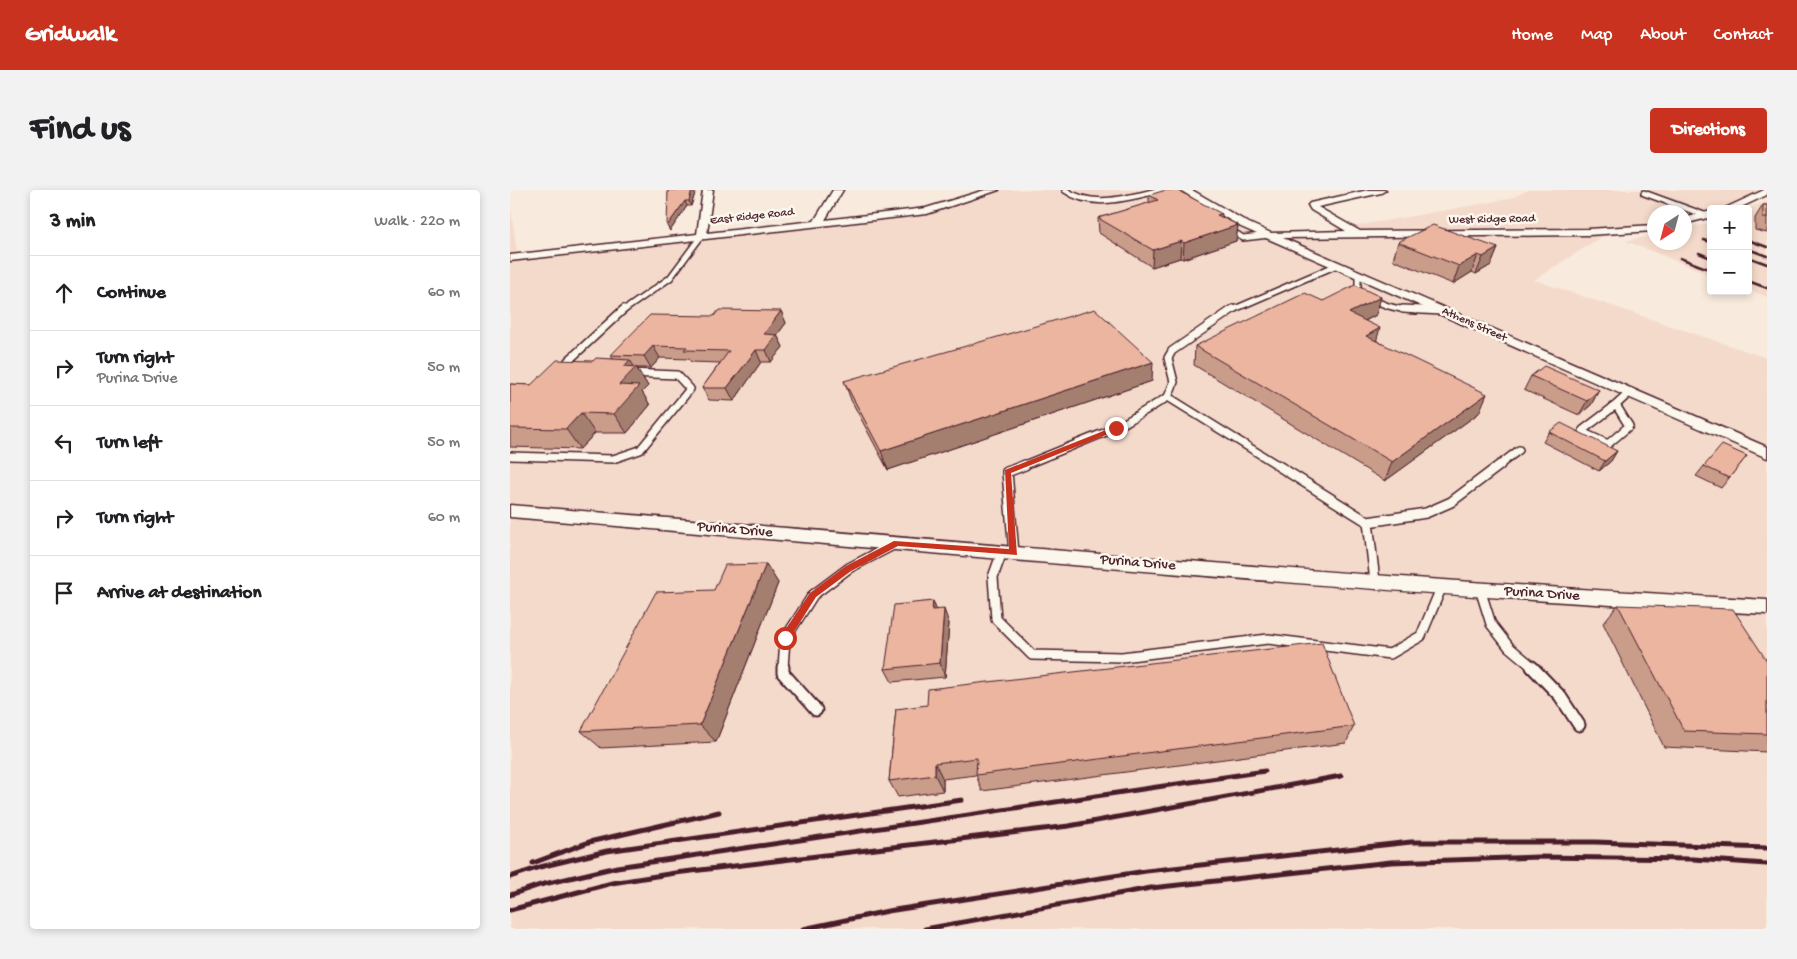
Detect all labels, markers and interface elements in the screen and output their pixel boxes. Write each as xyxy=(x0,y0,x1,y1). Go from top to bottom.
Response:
text: Gridwalk xyxy=(25,21,116,50)
text: Home xyxy=(1511,25,1553,46)
text: Map xyxy=(1581,25,1612,46)
text: About xyxy=(1640,25,1686,46)
text: Contact xyxy=(1714,25,1772,46)
button: Directions xyxy=(1650,108,1767,153)
text: Find us xyxy=(30,110,130,151)
north arrow xyxy=(1647,205,1692,250)
map controls xyxy=(1707,205,1752,295)
button: + xyxy=(1707,205,1752,250)
street label: East Ridge Road xyxy=(709,206,796,228)
text: 3 min xyxy=(50,210,95,235)
street label: West Ridge Road xyxy=(1449,212,1536,228)
text: Walk · 220 m xyxy=(374,213,460,232)
button: − xyxy=(1707,250,1752,295)
icon: ahead xyxy=(50,279,78,307)
text: Continue xyxy=(97,282,166,305)
text: 60 m xyxy=(428,284,460,303)
street label: Athens Street xyxy=(1439,304,1510,346)
text: Turn right xyxy=(97,347,173,370)
icon: right xyxy=(50,354,78,382)
text: 50 m xyxy=(427,359,460,378)
text: Purina Drive xyxy=(97,370,178,389)
route end xyxy=(1105,417,1128,440)
icon: left xyxy=(50,429,78,457)
text: Turn left xyxy=(97,432,161,455)
text: 50 m xyxy=(427,434,460,453)
icon: right xyxy=(50,504,78,532)
text: Turn right xyxy=(97,507,173,530)
text: 60 m xyxy=(428,509,460,528)
street label: Purina Drive xyxy=(696,518,774,542)
street label: Purina Drive xyxy=(1099,551,1177,575)
icon: arrive xyxy=(50,579,78,607)
text: Arrive at destination xyxy=(97,582,261,605)
street label: Purina Drive xyxy=(1503,582,1581,606)
route start xyxy=(774,627,797,650)

